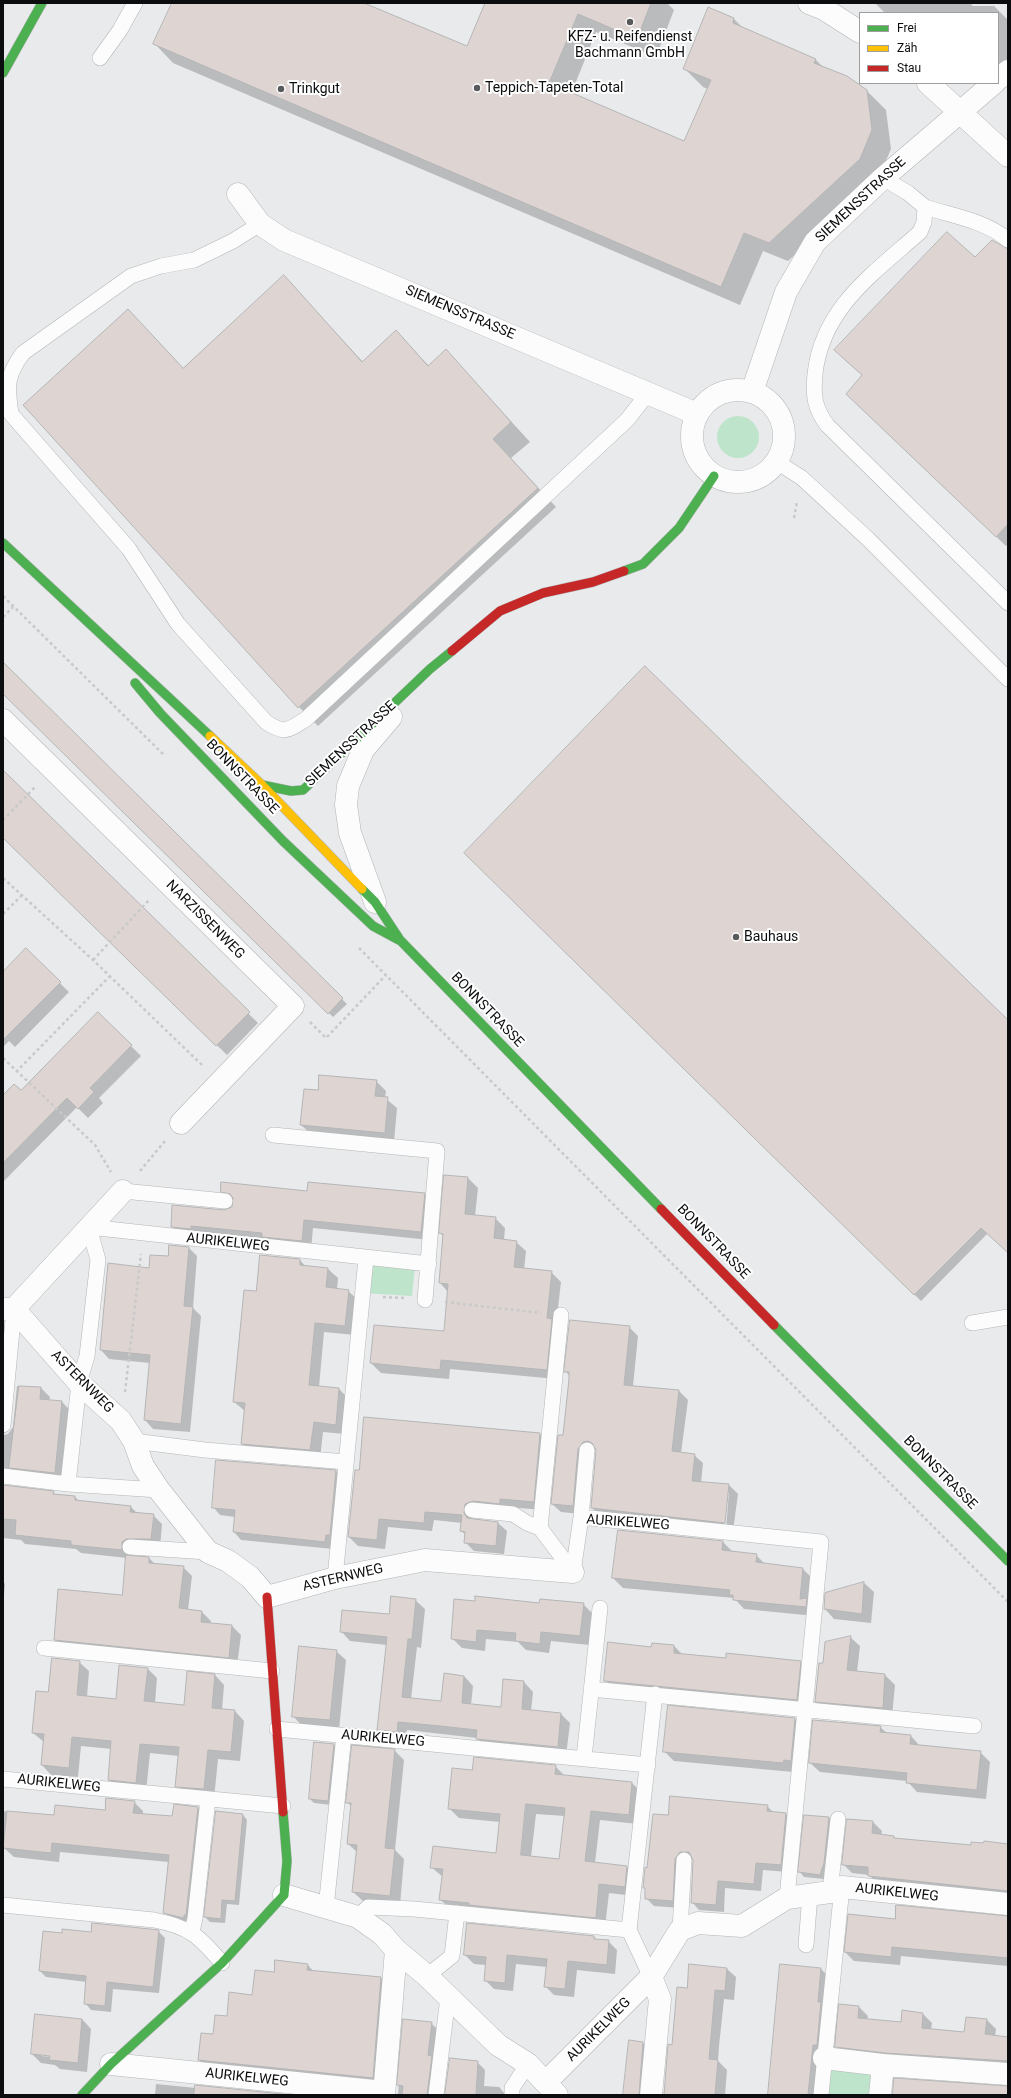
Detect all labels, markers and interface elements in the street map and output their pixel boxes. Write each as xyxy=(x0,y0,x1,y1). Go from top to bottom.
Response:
legend xyxy=(859,12,999,84)
marker: KFZ- u. Reifendienst Bachmann GmbH xyxy=(625,17,635,27)
text: Frei xyxy=(897,21,917,35)
place label: KFZ- u. Reifendienst Bachmann GmbH xyxy=(568,29,692,62)
text: Zäh xyxy=(897,41,917,55)
text: Stau xyxy=(897,61,921,75)
place label: Teppich-Tapeten-Total xyxy=(485,80,623,96)
place label: Trinkgut xyxy=(289,81,340,97)
marker: Teppich-Tapeten-Total xyxy=(472,83,482,93)
marker: Trinkgut xyxy=(276,84,286,94)
street label: SIEMENSSTRASSE xyxy=(812,154,910,246)
street label: SIEMENSSTRASSE xyxy=(403,282,517,344)
street label: SIEMENSSTRASSE xyxy=(302,698,400,790)
street label: BONNSTRASSE xyxy=(202,736,282,818)
street label: NARZISSENWEG xyxy=(162,877,248,963)
place label: Bauhaus xyxy=(744,929,798,945)
marker: Bauhaus xyxy=(731,932,741,942)
street label: BONNSTRASSE xyxy=(447,969,527,1051)
street label: BONNSTRASSE xyxy=(673,1201,753,1283)
street label: AURIKELWEG xyxy=(185,1230,271,1256)
street label: ASTERNWEG xyxy=(47,1347,117,1417)
street label: BONNSTRASSE xyxy=(900,1433,980,1513)
street label: AURIKELWEG xyxy=(586,1512,670,1534)
street label: ASTERNWEG xyxy=(301,1561,385,1595)
street label: AURIKELWEG xyxy=(341,1727,425,1751)
street label: AURIKELWEG xyxy=(16,1771,102,1797)
street label: AURIKELWEG xyxy=(854,1880,940,1906)
street label: AURIKELWEG xyxy=(563,1994,635,2066)
street label: AURIKELWEG xyxy=(204,2065,290,2091)

